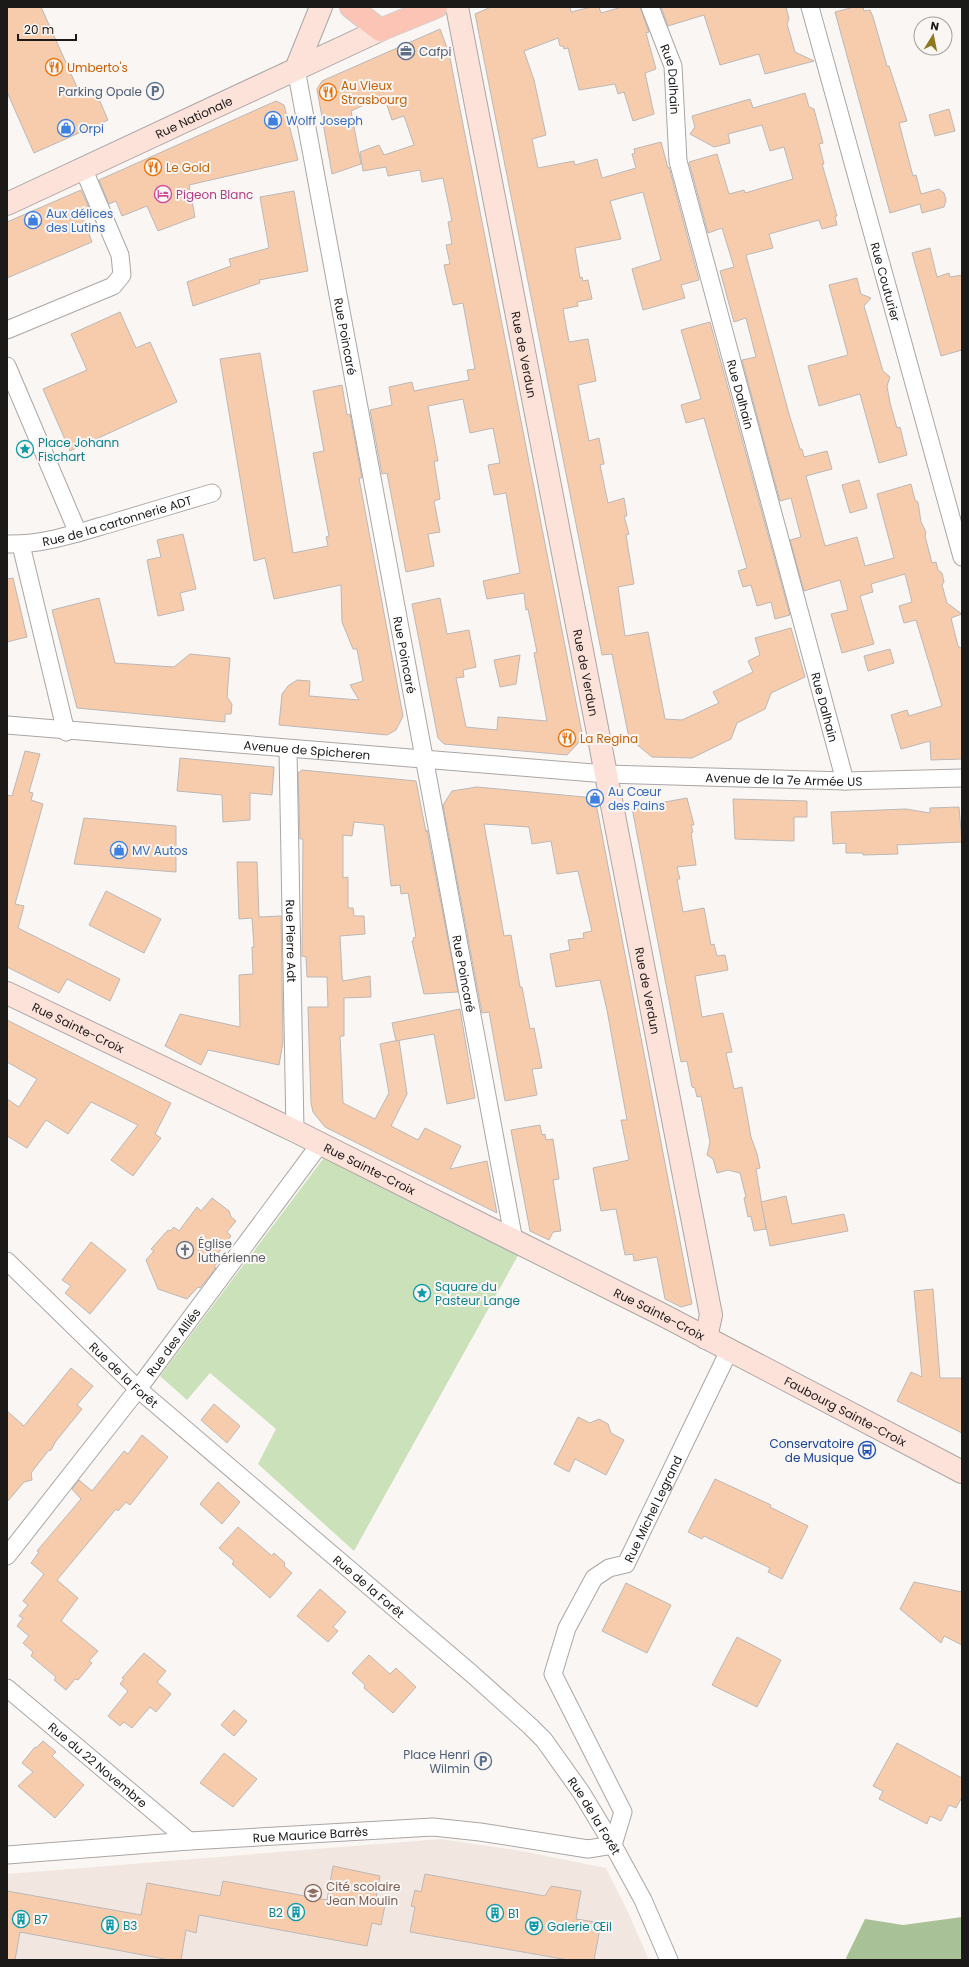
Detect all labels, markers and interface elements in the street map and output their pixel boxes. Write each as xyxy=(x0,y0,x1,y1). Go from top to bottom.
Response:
scale bar xyxy=(18,16,76,42)
north arrow xyxy=(913,16,953,56)
text: N xyxy=(929,18,940,35)
text: 20 m xyxy=(24,21,54,38)
office icon: Cafpi xyxy=(396,41,416,61)
street label: Rue Dalhain xyxy=(657,41,684,115)
place label: Cafpi xyxy=(419,43,451,60)
restaurant icon: Umberto's xyxy=(44,57,64,77)
place label: Umberto's xyxy=(67,59,128,76)
place label: Au Vieux Strasbourg xyxy=(341,77,407,108)
parking icon: Parking Opale xyxy=(145,81,165,101)
restaurant icon: Au Vieux Strasbourg xyxy=(318,82,338,102)
place label: Parking Opale xyxy=(58,83,142,100)
street label: Rue Nationale xyxy=(152,92,235,142)
shop icon: Wolff Joseph xyxy=(263,110,283,130)
place label: Wolff Joseph xyxy=(286,112,363,129)
shop icon: Orpi xyxy=(56,118,76,138)
place label: Orpi xyxy=(79,120,104,137)
restaurant icon: Le Gold xyxy=(143,157,163,177)
place label: Le Gold xyxy=(166,159,210,176)
hotel icon: Pigeon Blanc xyxy=(153,184,173,204)
place label: Pigeon Blanc xyxy=(176,186,253,203)
place label: Aux délices des Lutins xyxy=(46,205,113,236)
shop icon: Aux délices des Lutins xyxy=(23,210,43,230)
street label: Rue Couturier xyxy=(867,240,905,324)
street label: Rue Poincaré xyxy=(330,296,361,376)
street label: Rue de Verdun xyxy=(508,310,541,399)
street label: Rue Dalhain xyxy=(723,357,758,431)
place label: Place Johann Fischart xyxy=(38,434,119,465)
place icon: Place Johann Fischart xyxy=(15,439,35,459)
street label: Rue de la cartonnerie ADT xyxy=(41,491,194,550)
street label: Rue Poincaré xyxy=(389,615,421,695)
street label: Rue de Verdun xyxy=(570,628,603,717)
street label: Rue Dalhain xyxy=(808,670,843,744)
restaurant icon: La Regina xyxy=(557,728,577,748)
place label: La Regina xyxy=(580,730,638,747)
street label: Avenue de Spicheren xyxy=(243,736,371,763)
street label: Avenue de la 7e Armée US xyxy=(705,768,863,790)
place label: Au Cœur des Pains xyxy=(608,783,665,814)
shop icon: Au Cœur des Pains xyxy=(585,788,605,808)
shop icon: MV Autos xyxy=(109,840,129,860)
place label: MV Autos xyxy=(132,842,188,859)
street label: Rue Pierre Adt xyxy=(282,899,301,983)
street label: Rue Poincaré xyxy=(449,933,480,1014)
street label: Rue de Verdun xyxy=(631,946,665,1035)
street label: Rue Sainte-Croix xyxy=(29,998,127,1057)
street label: Rue Sainte-Croix xyxy=(321,1138,419,1198)
place label: Église luthérienne xyxy=(198,1235,266,1266)
church icon: Église luthérienne xyxy=(175,1240,195,1260)
place label: Square du Pasteur Lange xyxy=(435,1278,520,1309)
place icon: Square du Pasteur Lange xyxy=(412,1283,432,1303)
street label: Rue Sainte-Croix xyxy=(611,1283,708,1344)
street label: Rue des Alliés xyxy=(142,1304,204,1380)
street label: Rue de la Forêt xyxy=(86,1338,162,1411)
street label: Faubourg Sainte-Croix xyxy=(782,1372,910,1450)
place label: Conservatoire de Musique xyxy=(769,1435,854,1466)
bus stop icon: Conservatoire de Musique xyxy=(857,1440,877,1460)
street label: Rue Michel Legrand xyxy=(620,1452,686,1565)
street label: Rue de la Forêt xyxy=(330,1551,408,1622)
street label: Rue du 22 Novembre xyxy=(45,1718,151,1811)
place label: Place Henri Wilmin xyxy=(403,1746,470,1777)
parking icon: Place Henri Wilmin xyxy=(473,1751,493,1771)
street label: Rue de la Forêt xyxy=(564,1773,625,1858)
street label: Rue Maurice Barrès xyxy=(252,1822,368,1846)
place label: Cité scolaire Jean Moulin xyxy=(326,1878,400,1909)
school or university icon: Cité scolaire Jean Moulin xyxy=(303,1883,323,1903)
building icon: B2 xyxy=(286,1902,306,1922)
building icon: B1 xyxy=(485,1903,505,1923)
place label: B2 xyxy=(269,1904,283,1921)
place label: B1 xyxy=(508,1905,519,1922)
building icon: B7 xyxy=(11,1909,31,1929)
place label: B7 xyxy=(34,1911,48,1928)
building icon: B3 xyxy=(100,1915,120,1935)
theatre icon: Galerie Œil xyxy=(524,1916,544,1936)
place label: B3 xyxy=(123,1917,137,1934)
place label: Galerie Œil xyxy=(547,1918,612,1935)

